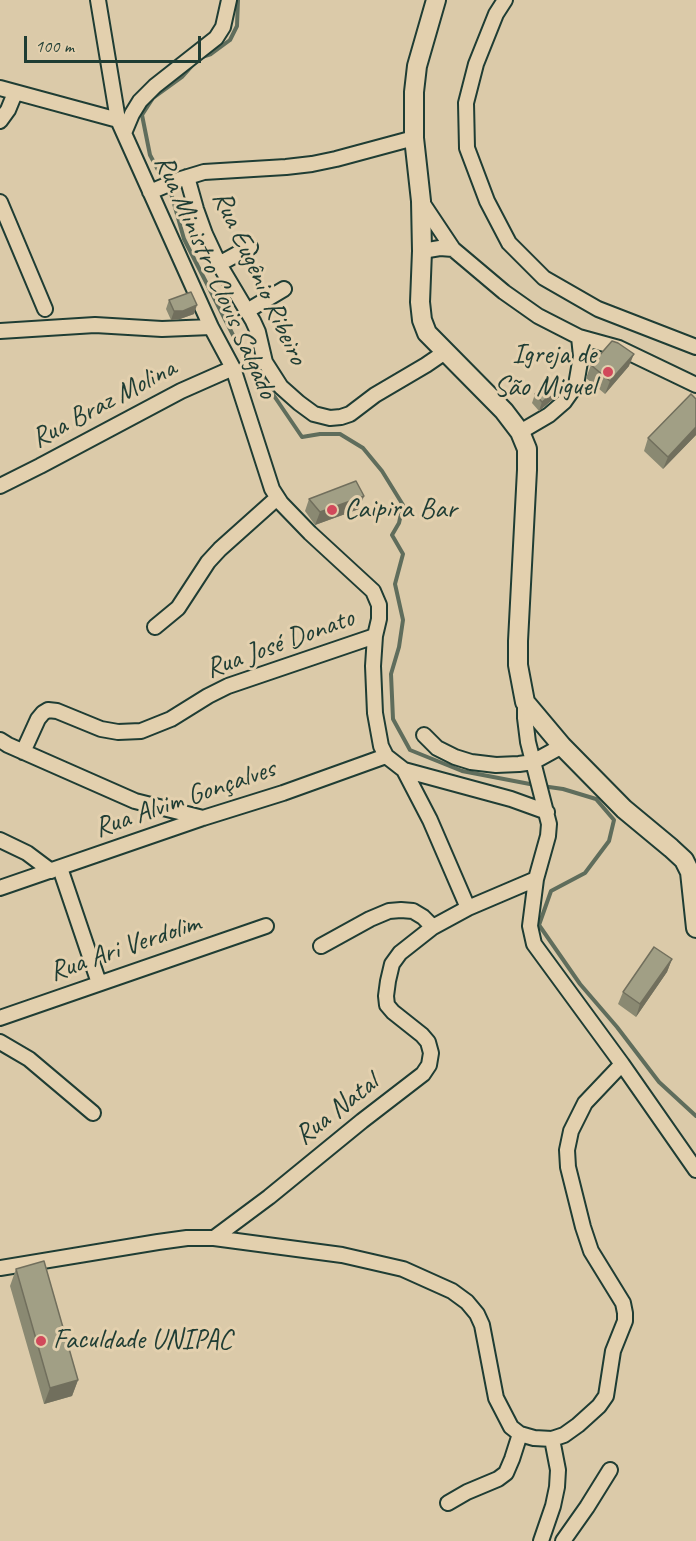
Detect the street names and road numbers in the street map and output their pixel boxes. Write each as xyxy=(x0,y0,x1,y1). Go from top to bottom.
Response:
street label: Rua Ministro Clovis Salgado xyxy=(146,150,284,404)
street label: Rua Eugênio Ribeiro xyxy=(204,186,314,370)
street label: Rua Braz Molina xyxy=(26,352,182,456)
street label: Rua José Donato xyxy=(201,602,359,686)
street label: Rua Alvim Gonçalves xyxy=(90,752,280,846)
street label: Rua Ari Verdolim xyxy=(45,907,205,989)
street label: Rua Natal xyxy=(289,1067,385,1153)

